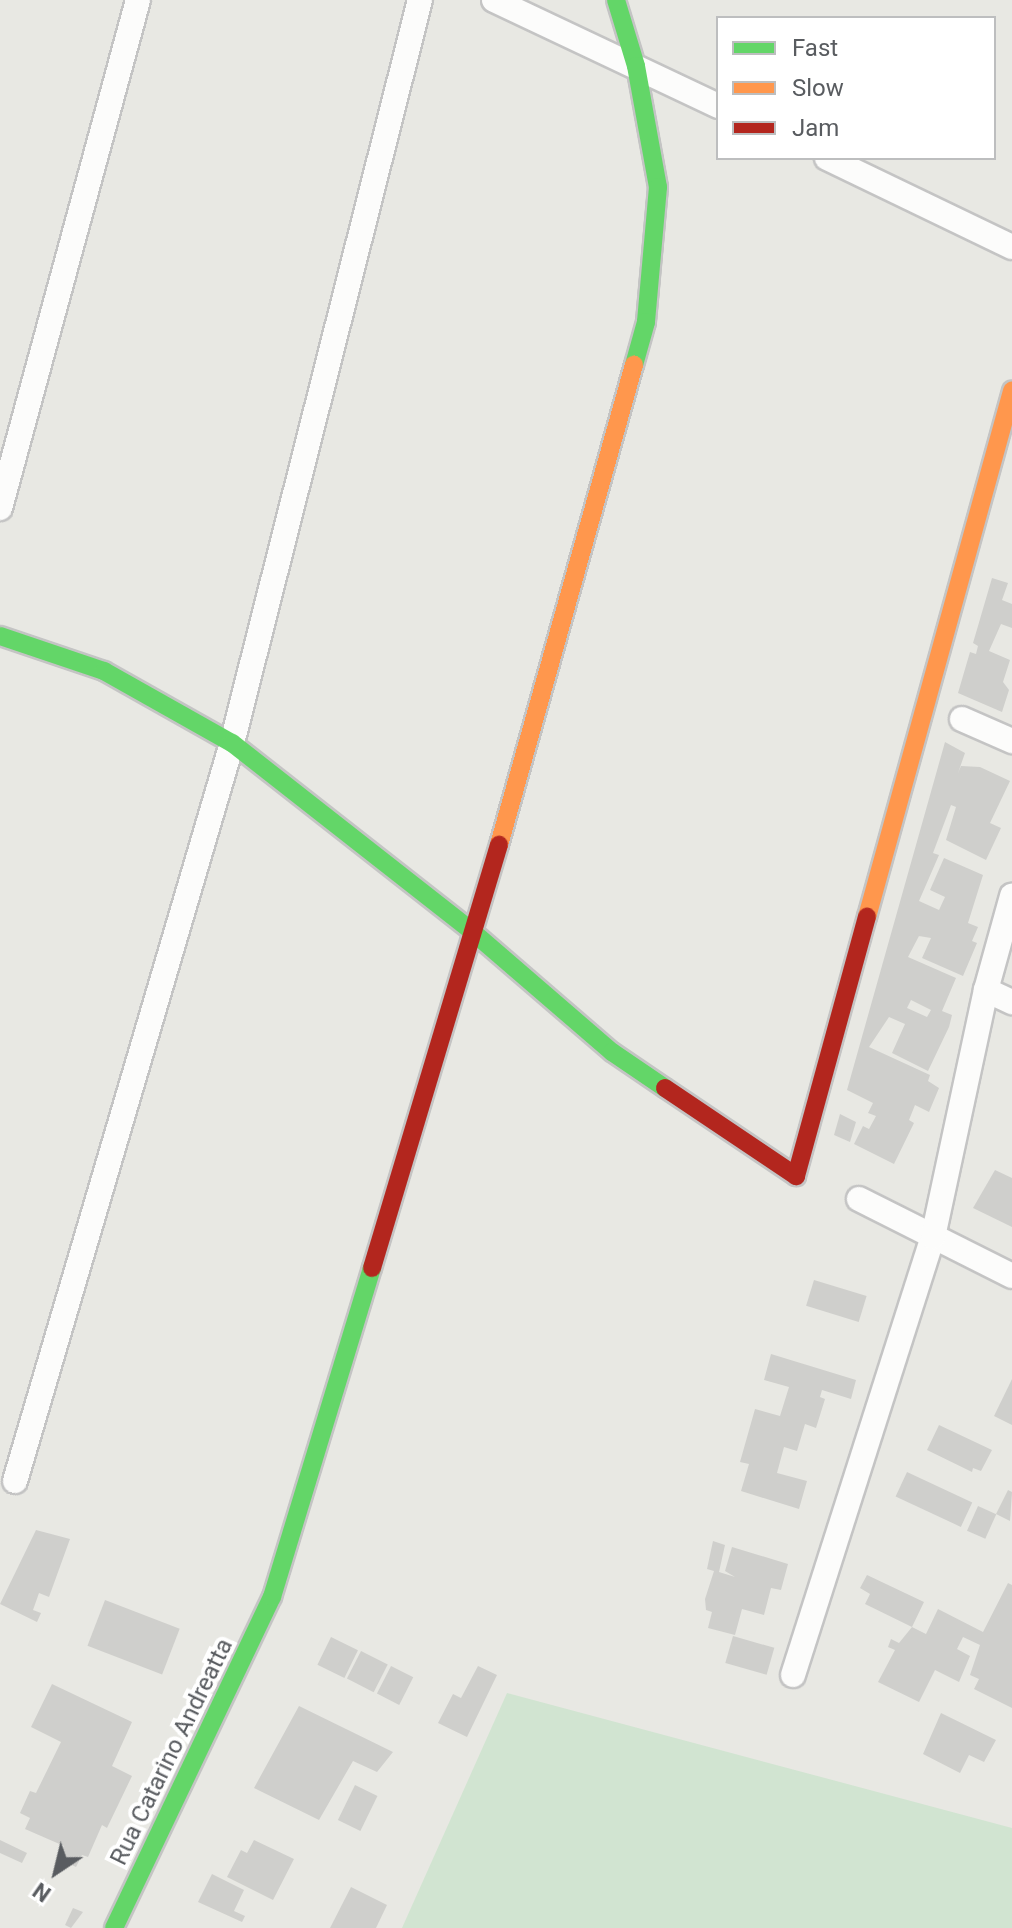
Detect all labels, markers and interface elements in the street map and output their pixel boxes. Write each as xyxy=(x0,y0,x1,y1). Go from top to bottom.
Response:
legend xyxy=(716,16,996,160)
text: Fast xyxy=(792,34,838,62)
text: Slow xyxy=(792,74,844,102)
text: Jam xyxy=(792,114,839,142)
street label: Rua Catarino Andreatta xyxy=(105,1634,239,1870)
north arrow xyxy=(16,1832,96,1912)
text: N xyxy=(28,1877,55,1907)

